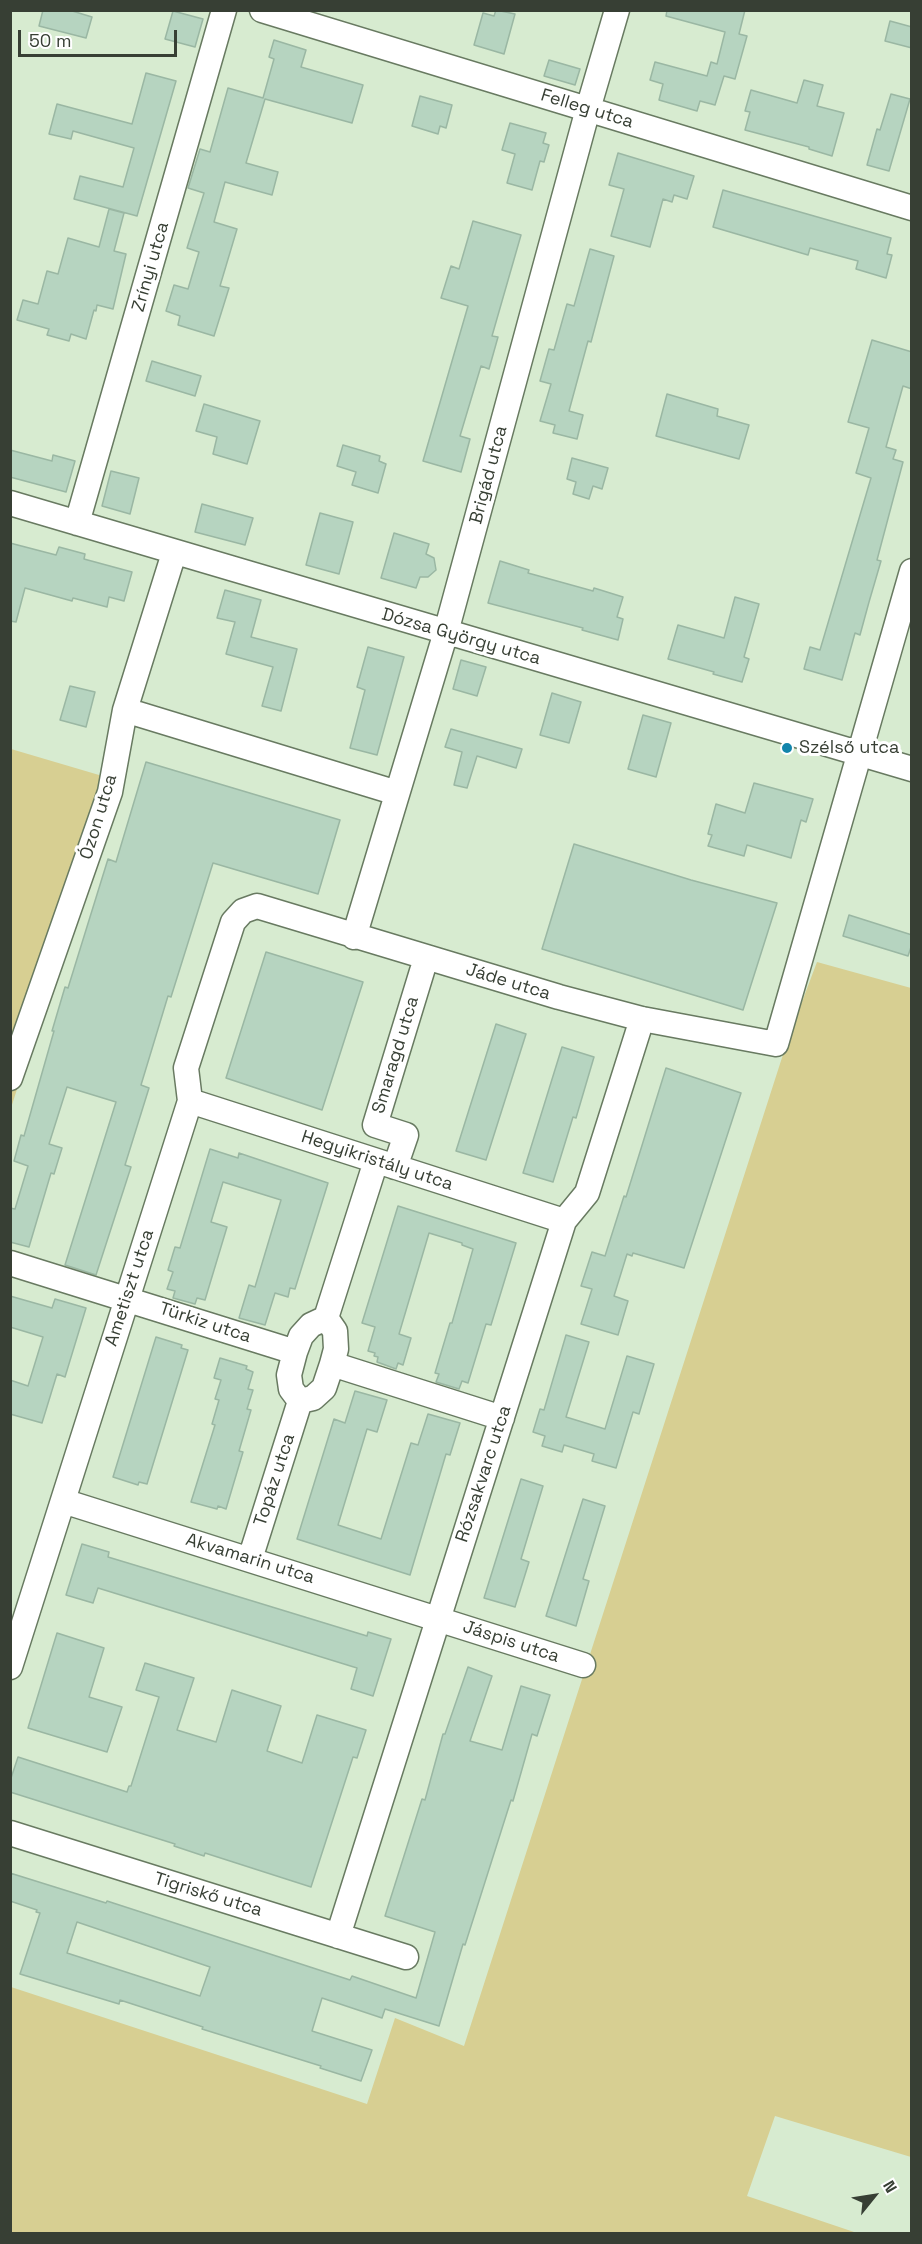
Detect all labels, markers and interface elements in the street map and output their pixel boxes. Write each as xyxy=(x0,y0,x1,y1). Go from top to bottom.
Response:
scale bar xyxy=(21,18,180,56)
text: 50 m xyxy=(29,29,71,52)
street label: Felleg utca xyxy=(538,85,636,133)
street label: Zrínyi utca xyxy=(128,220,174,314)
street label: Brigád utca xyxy=(465,423,513,527)
street label: Dózsa György utca xyxy=(379,604,543,670)
place label: Szélső utca xyxy=(799,737,899,759)
marker: Szélső utca xyxy=(780,741,794,755)
street label: Ózon utca xyxy=(76,772,122,862)
street label: Jáde utca xyxy=(463,959,553,1005)
street label: Smaragd utca xyxy=(368,994,424,1116)
street label: Hegyikristály utca xyxy=(298,1126,456,1196)
street label: Ametiszt utca xyxy=(101,1227,159,1349)
street label: Türkiz utca xyxy=(156,1298,254,1348)
street label: Rózsakvarc utca xyxy=(452,1403,516,1545)
street label: Topáz utca xyxy=(250,1431,300,1529)
street label: Akvamarin utca xyxy=(183,1529,317,1589)
street label: Jáspis utca xyxy=(460,1616,562,1668)
street label: Tigriskő utca xyxy=(151,1868,265,1922)
north arrow xyxy=(844,2166,904,2226)
text: N xyxy=(878,2177,902,2197)

